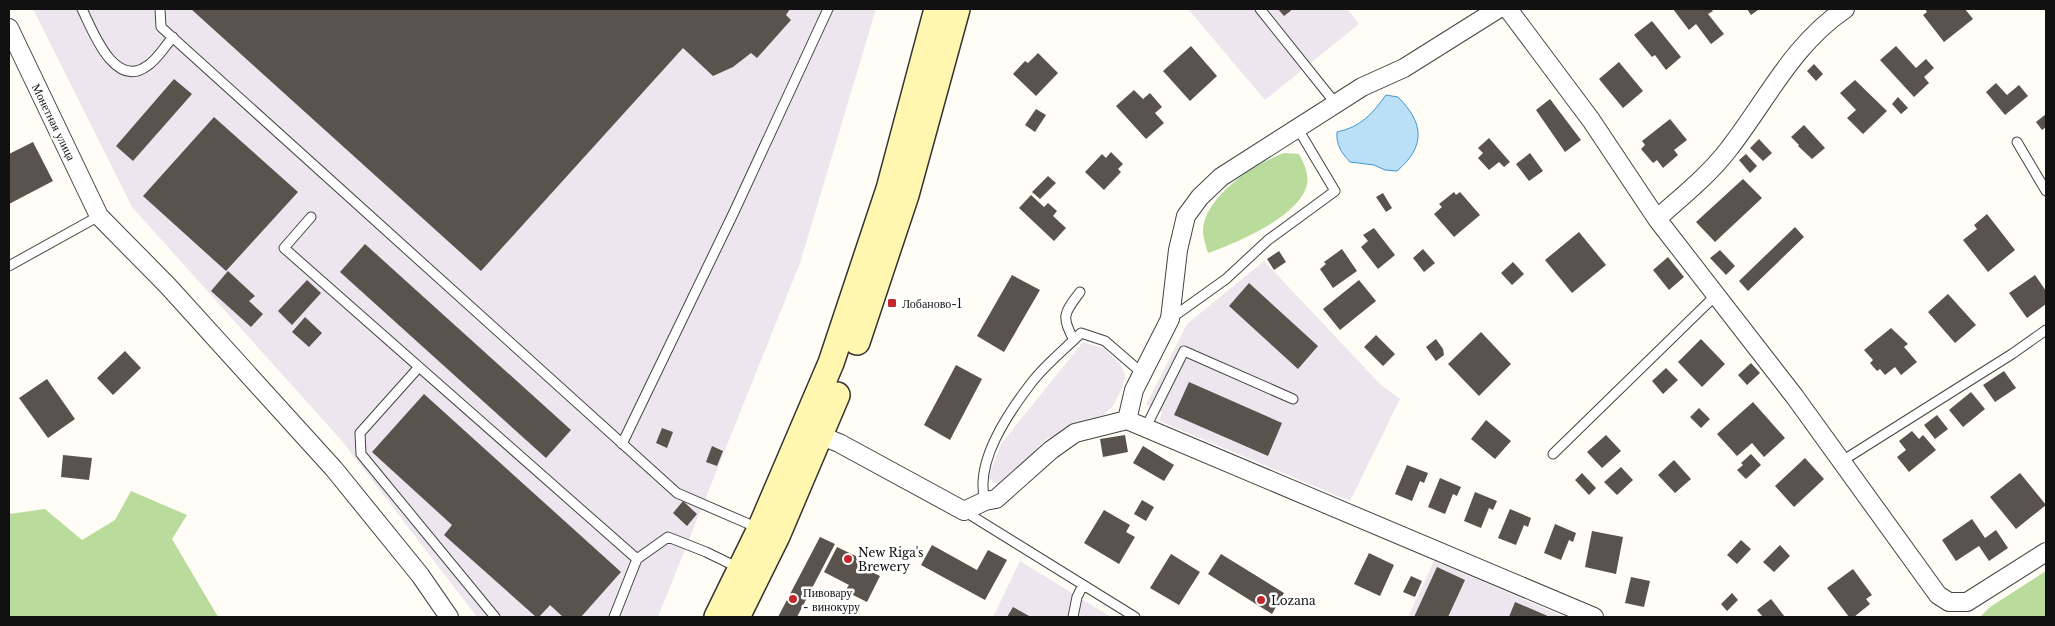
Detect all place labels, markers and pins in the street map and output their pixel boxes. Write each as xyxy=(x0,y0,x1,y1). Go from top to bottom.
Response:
place label: Лобаново-1 xyxy=(902,296,962,311)
marker: Лобаново-1 xyxy=(886,297,898,309)
place label: New Riga's Brewery xyxy=(858,545,924,574)
marker: New Riga's Brewery xyxy=(842,553,854,565)
place label: Пивовару - винокуру xyxy=(803,585,860,614)
marker: Пивовару - винокуру xyxy=(787,593,799,605)
place label: Lozana xyxy=(1271,593,1316,608)
marker: Lozana xyxy=(1255,594,1267,606)

